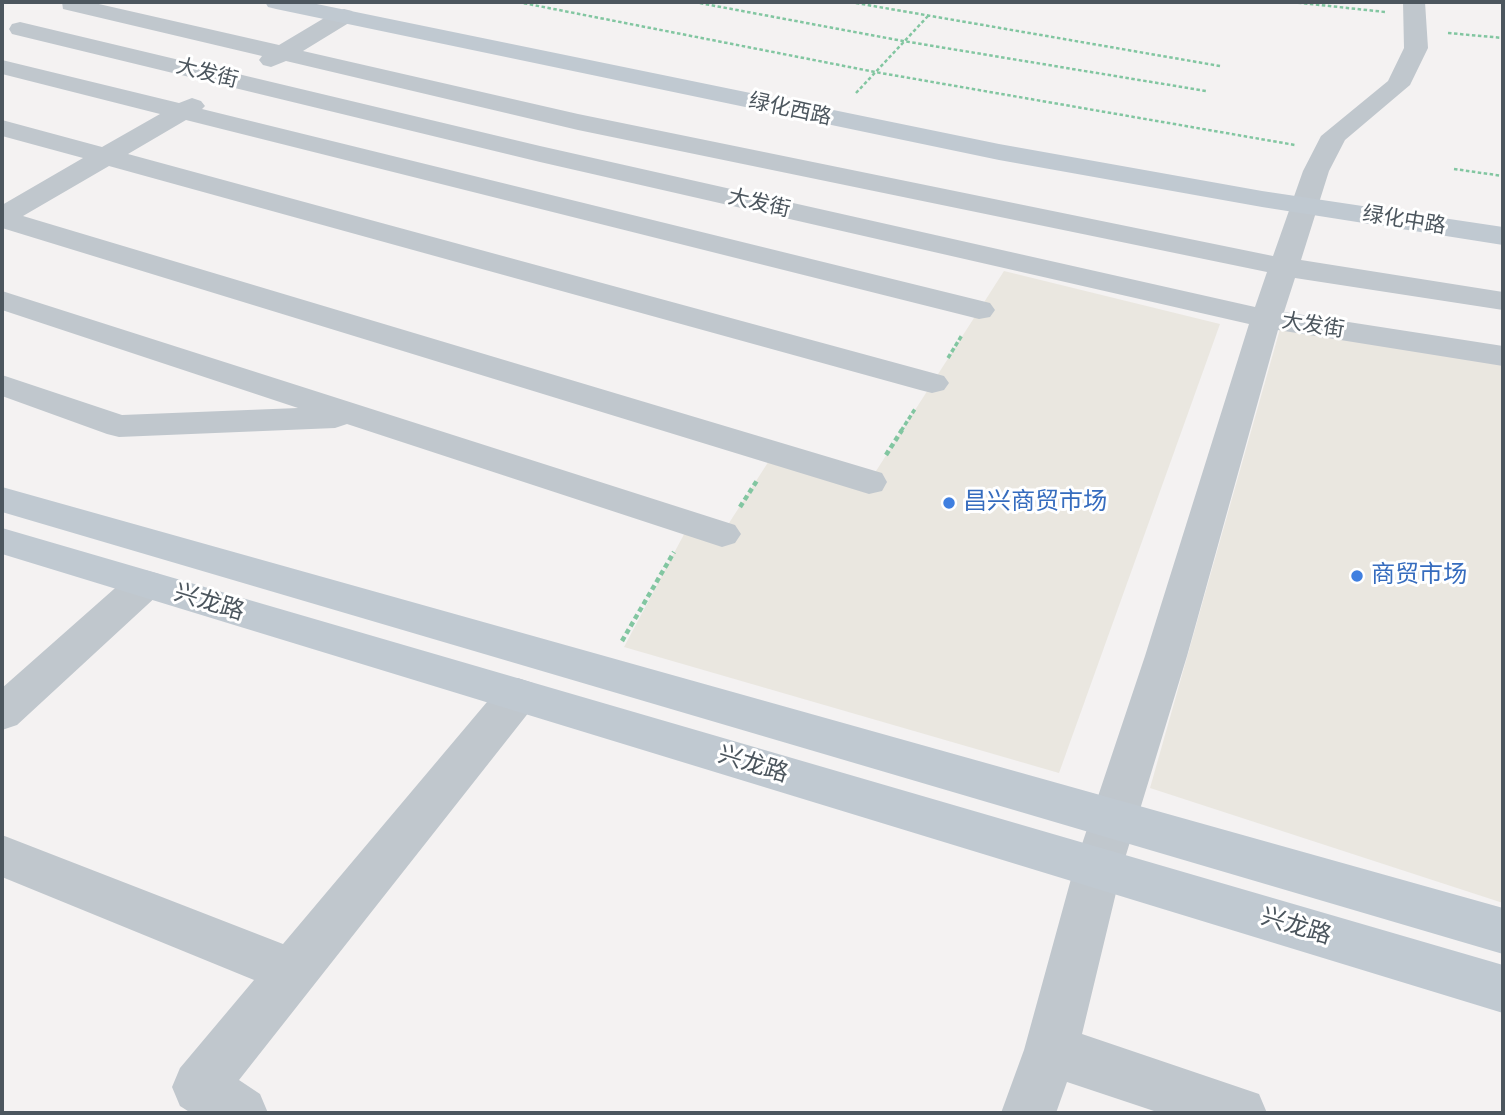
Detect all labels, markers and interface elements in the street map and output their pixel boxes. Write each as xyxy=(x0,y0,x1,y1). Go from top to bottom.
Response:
street label: 大发街 xyxy=(173,54,241,94)
street label: 绿化西路 xyxy=(746,89,834,131)
street label: 大发街 xyxy=(725,185,793,223)
street label: 绿化中路 xyxy=(1361,202,1447,240)
street label: 大发街 xyxy=(1280,309,1346,343)
place label: 昌兴商贸市场 xyxy=(963,489,1107,517)
marker: 昌兴商贸市场 xyxy=(941,495,957,511)
place label: 商贸市场 xyxy=(1371,562,1467,590)
marker: 商贸市场 xyxy=(1349,568,1365,584)
street label: 兴龙路 xyxy=(170,579,248,627)
street label: 兴龙路 xyxy=(714,741,792,789)
street label: 兴龙路 xyxy=(1257,903,1335,951)

